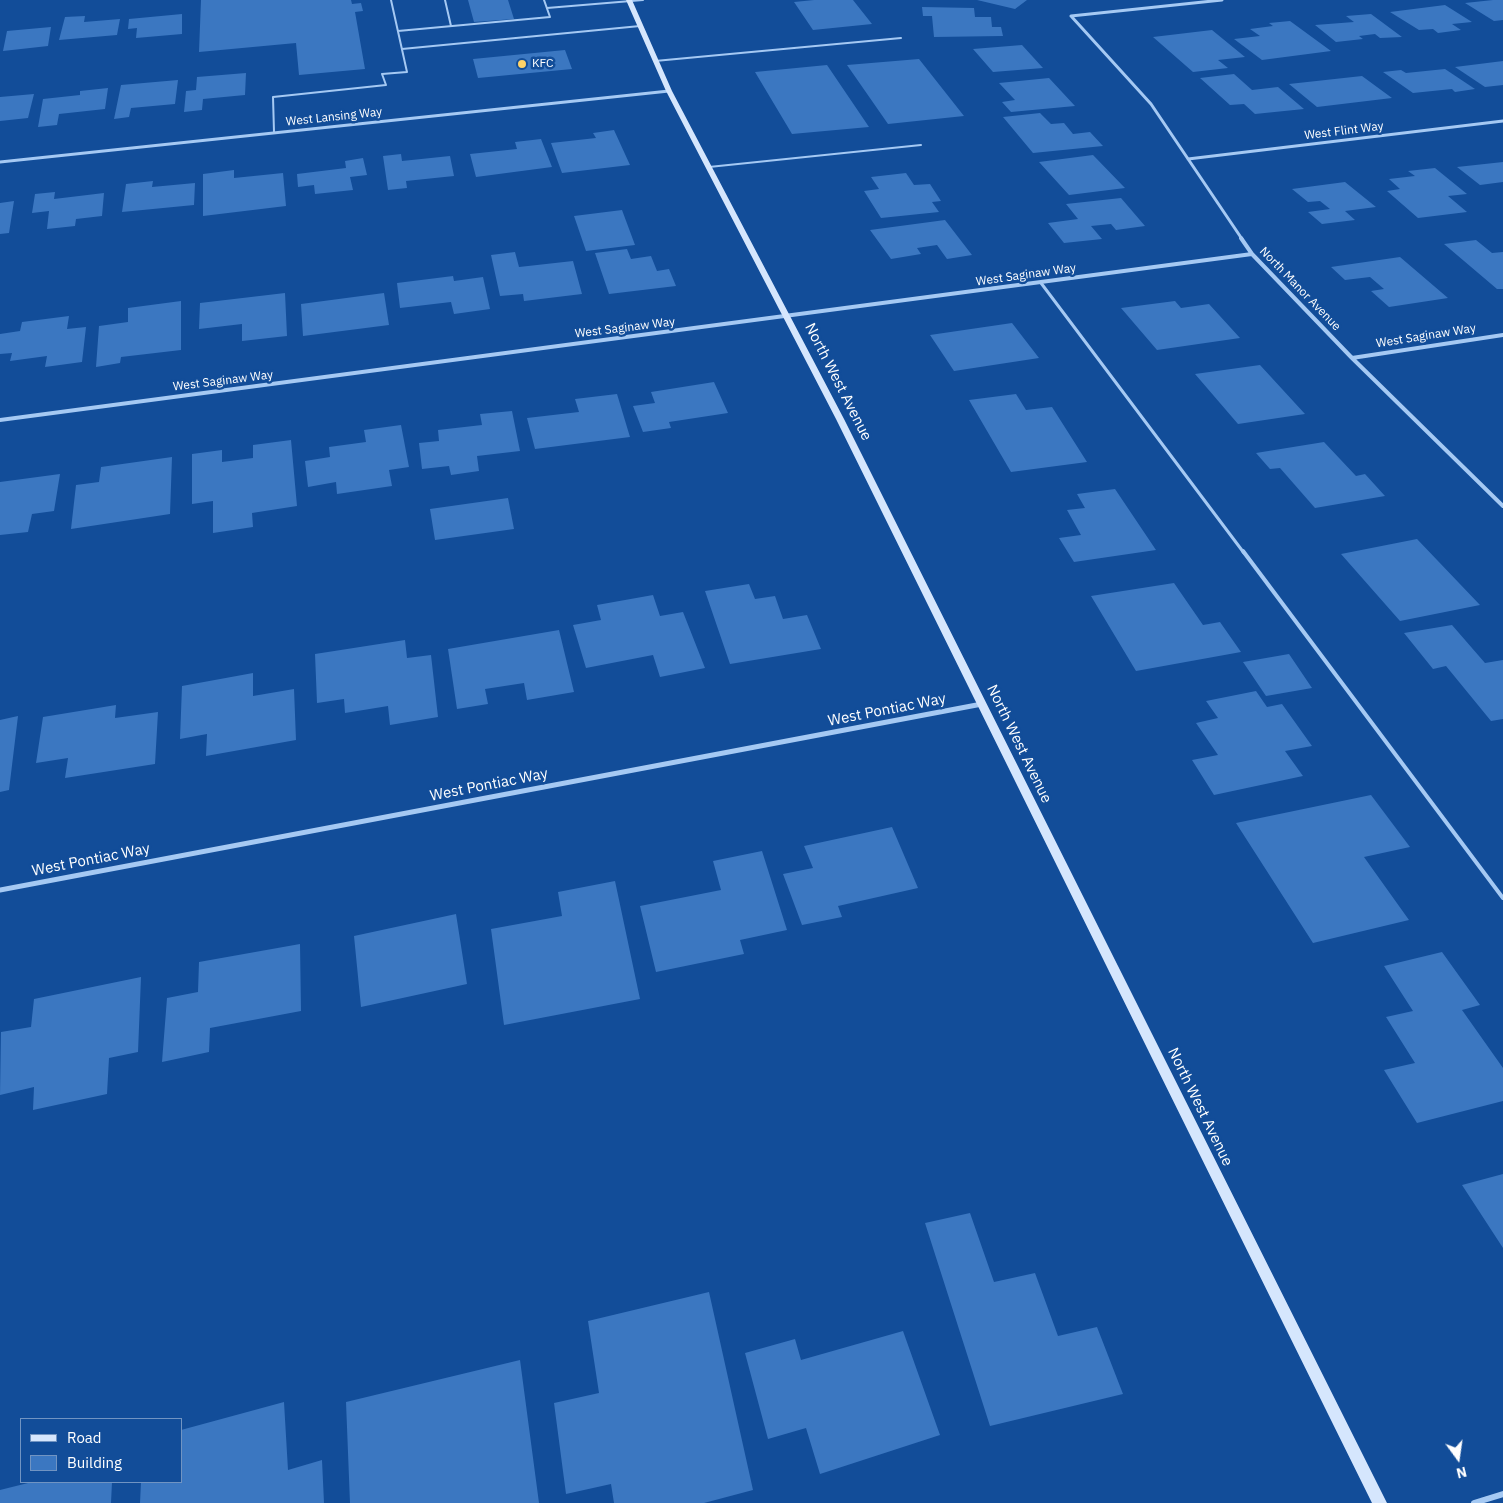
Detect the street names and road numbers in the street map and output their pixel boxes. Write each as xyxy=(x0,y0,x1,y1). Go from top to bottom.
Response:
street label: West Lansing Way xyxy=(285,105,383,129)
street label: West Flint Way xyxy=(1304,119,1384,143)
street label: North Manor Avenue xyxy=(1256,244,1344,334)
street label: West Saginaw Way xyxy=(975,261,1077,289)
street label: West Saginaw Way xyxy=(574,315,676,341)
street label: North West Avenue xyxy=(801,320,875,444)
street label: West Saginaw Way xyxy=(1375,321,1477,351)
street label: West Saginaw Way xyxy=(172,368,274,394)
street label: North West Avenue xyxy=(983,682,1055,806)
street label: West Pontiac Way xyxy=(826,690,948,730)
street label: West Pontiac Way xyxy=(428,765,550,805)
street label: West Pontiac Way xyxy=(30,840,152,880)
street label: North West Avenue xyxy=(1164,1045,1236,1169)

